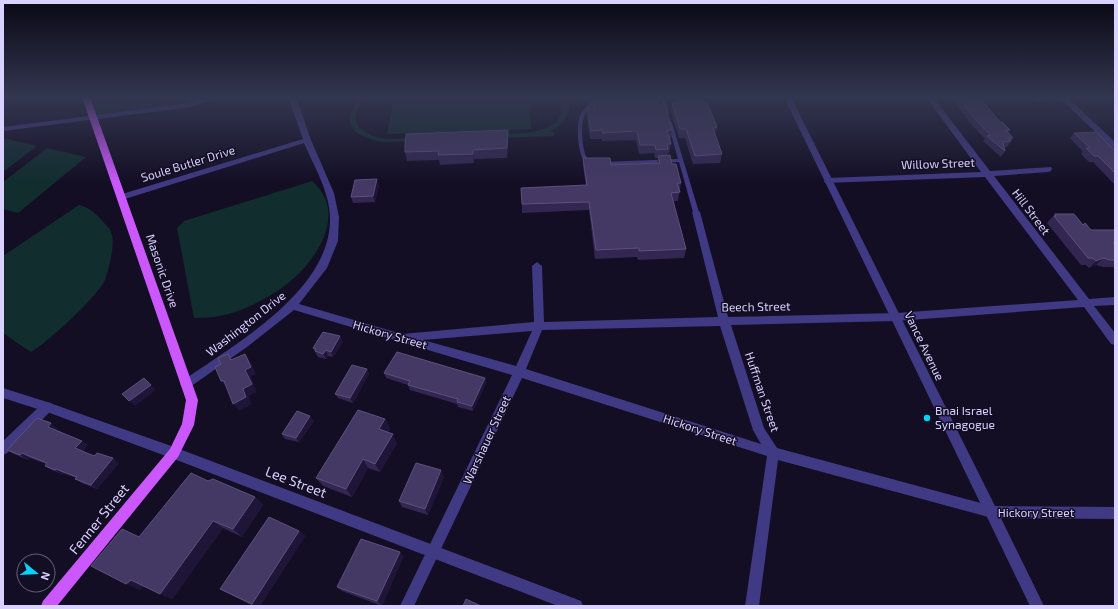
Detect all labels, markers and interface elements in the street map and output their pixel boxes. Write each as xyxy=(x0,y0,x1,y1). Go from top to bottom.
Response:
street label: Soule Butler Drive xyxy=(139,142,236,184)
street label: Willow Street xyxy=(901,155,976,171)
street label: Hill Street xyxy=(1010,186,1054,237)
street label: Masonic Drive xyxy=(144,232,182,309)
street label: Washington Drive xyxy=(203,288,288,359)
street label: Beech Street xyxy=(721,298,791,314)
street label: Vance Avenue xyxy=(902,309,948,382)
street label: Hickory Street xyxy=(352,317,429,351)
street label: Huffman Street xyxy=(743,350,783,434)
street label: Warshauer Street xyxy=(459,393,513,486)
place label: Bnai Israel Synagogue xyxy=(935,403,995,431)
street label: Hickory Street xyxy=(662,411,739,448)
marker: Bnai Israel Synagogue xyxy=(922,413,932,423)
street label: Lee Street xyxy=(263,462,329,501)
street label: Fenner Street xyxy=(65,480,132,557)
street label: Hickory Street xyxy=(998,505,1075,519)
north arrow xyxy=(16,553,56,593)
text: N xyxy=(39,570,53,582)

